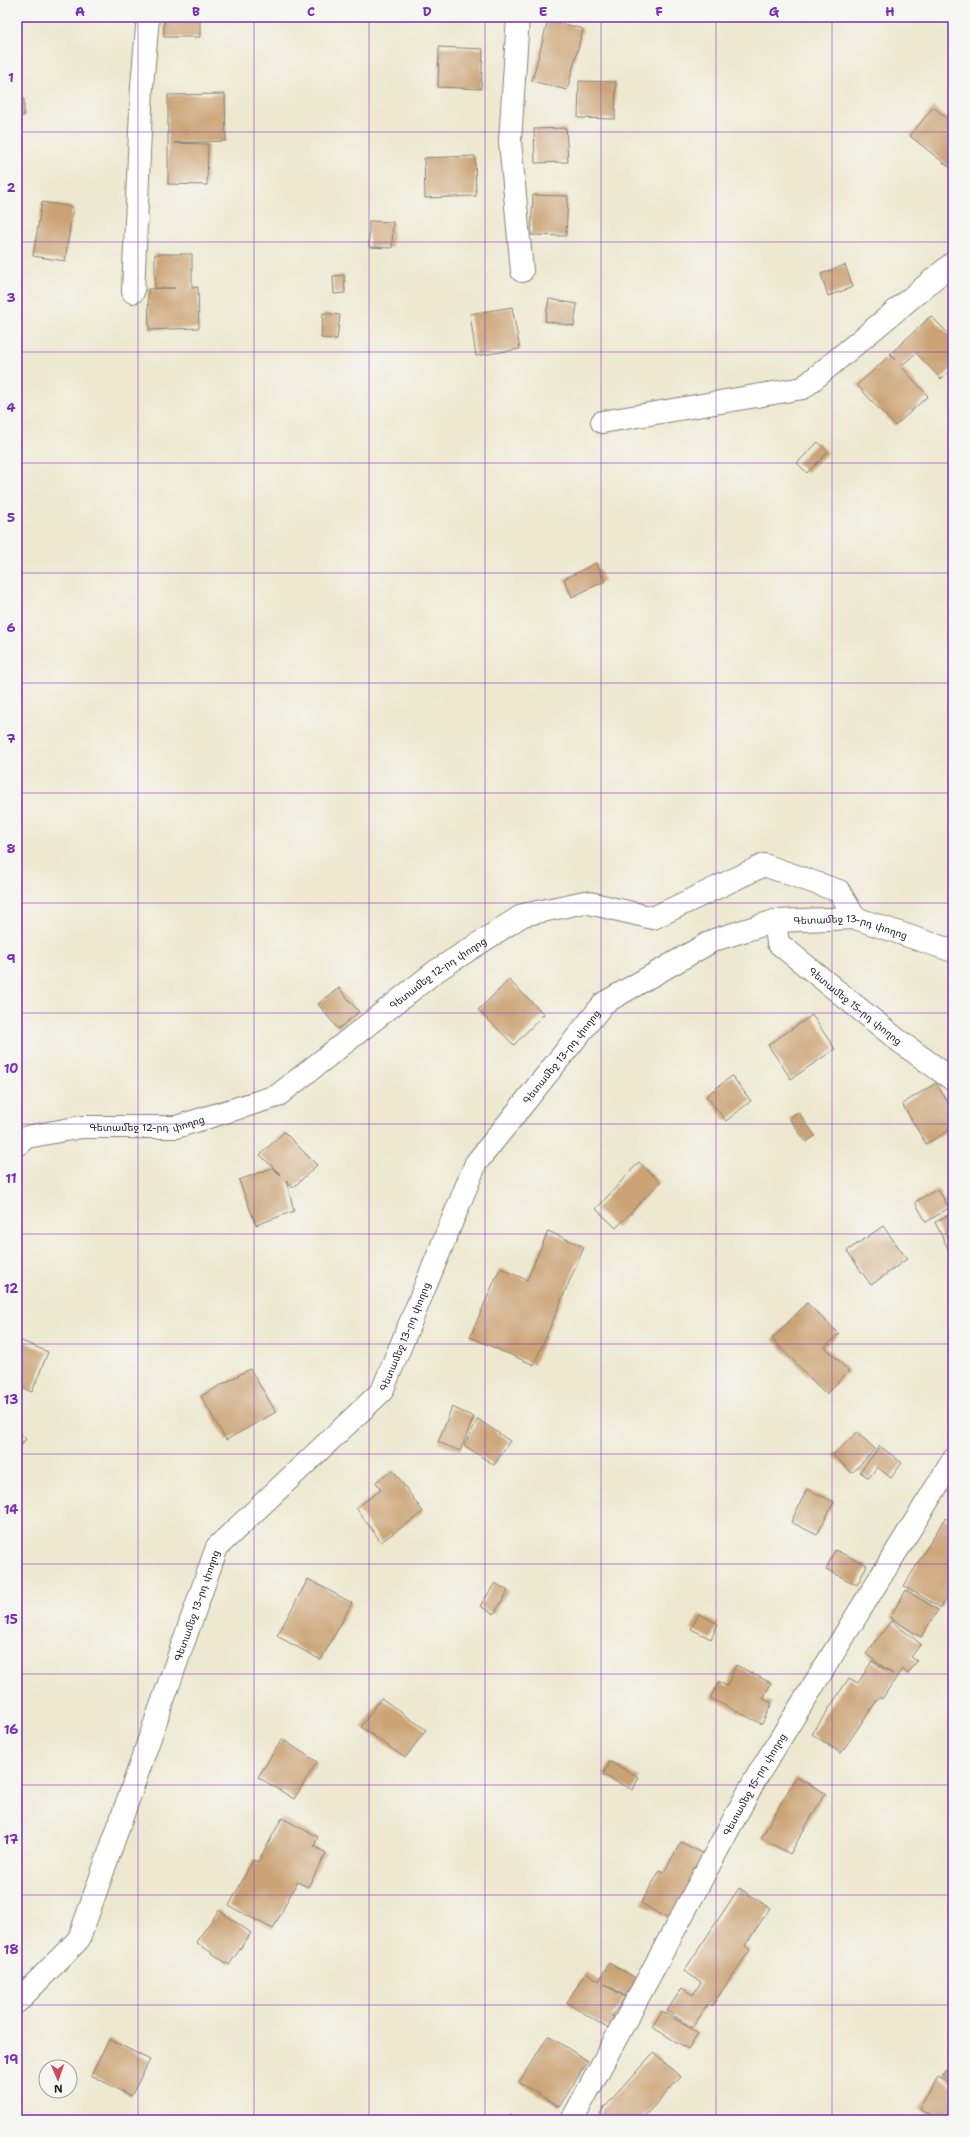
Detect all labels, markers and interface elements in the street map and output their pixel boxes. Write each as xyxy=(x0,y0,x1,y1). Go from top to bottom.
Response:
text: A xyxy=(75,3,85,20)
text: B xyxy=(192,3,200,20)
text: C xyxy=(307,3,315,20)
text: D xyxy=(422,3,432,20)
text: E xyxy=(539,3,548,20)
text: F xyxy=(655,3,663,20)
text: G xyxy=(769,3,780,20)
text: H xyxy=(885,3,895,20)
text: 1 xyxy=(8,69,14,86)
text: 2 xyxy=(6,179,16,196)
text: 3 xyxy=(6,289,16,306)
text: 4 xyxy=(6,399,16,416)
text: 5 xyxy=(7,509,15,526)
text: 6 xyxy=(6,619,16,636)
text: 7 xyxy=(6,730,16,747)
text: 8 xyxy=(6,840,16,857)
street label: Գետամեջ 13-րդ փողոց xyxy=(793,911,909,942)
street label: Գետամեջ 12-րդ փողոց xyxy=(387,934,489,1012)
text: 9 xyxy=(6,950,16,967)
street label: Գետամեջ 15-րդ փողոց xyxy=(806,964,905,1047)
street label: Գետամեջ 13-րդ փողոց xyxy=(520,1007,603,1106)
text: 10 xyxy=(4,1060,18,1077)
street label: Գետամեջ 12-րդ փողոց xyxy=(89,1112,206,1134)
text: 11 xyxy=(5,1170,17,1187)
text: 12 xyxy=(4,1280,18,1297)
street label: Գետամեջ 13-րդ փողոց xyxy=(376,1280,433,1393)
text: 13 xyxy=(4,1391,18,1408)
text: 14 xyxy=(4,1501,18,1518)
street label: Գետամեջ 13-րդ փողոց xyxy=(171,1548,222,1663)
text: 15 xyxy=(4,1611,18,1628)
text: 16 xyxy=(4,1721,18,1738)
street label: Գետամեջ 15-րդ փողոց xyxy=(720,1731,789,1838)
text: 17 xyxy=(4,1831,18,1848)
text: 18 xyxy=(4,1941,18,1958)
text: 19 xyxy=(4,2051,18,2068)
north arrow xyxy=(38,2059,78,2099)
text: N xyxy=(53,2081,63,2096)

